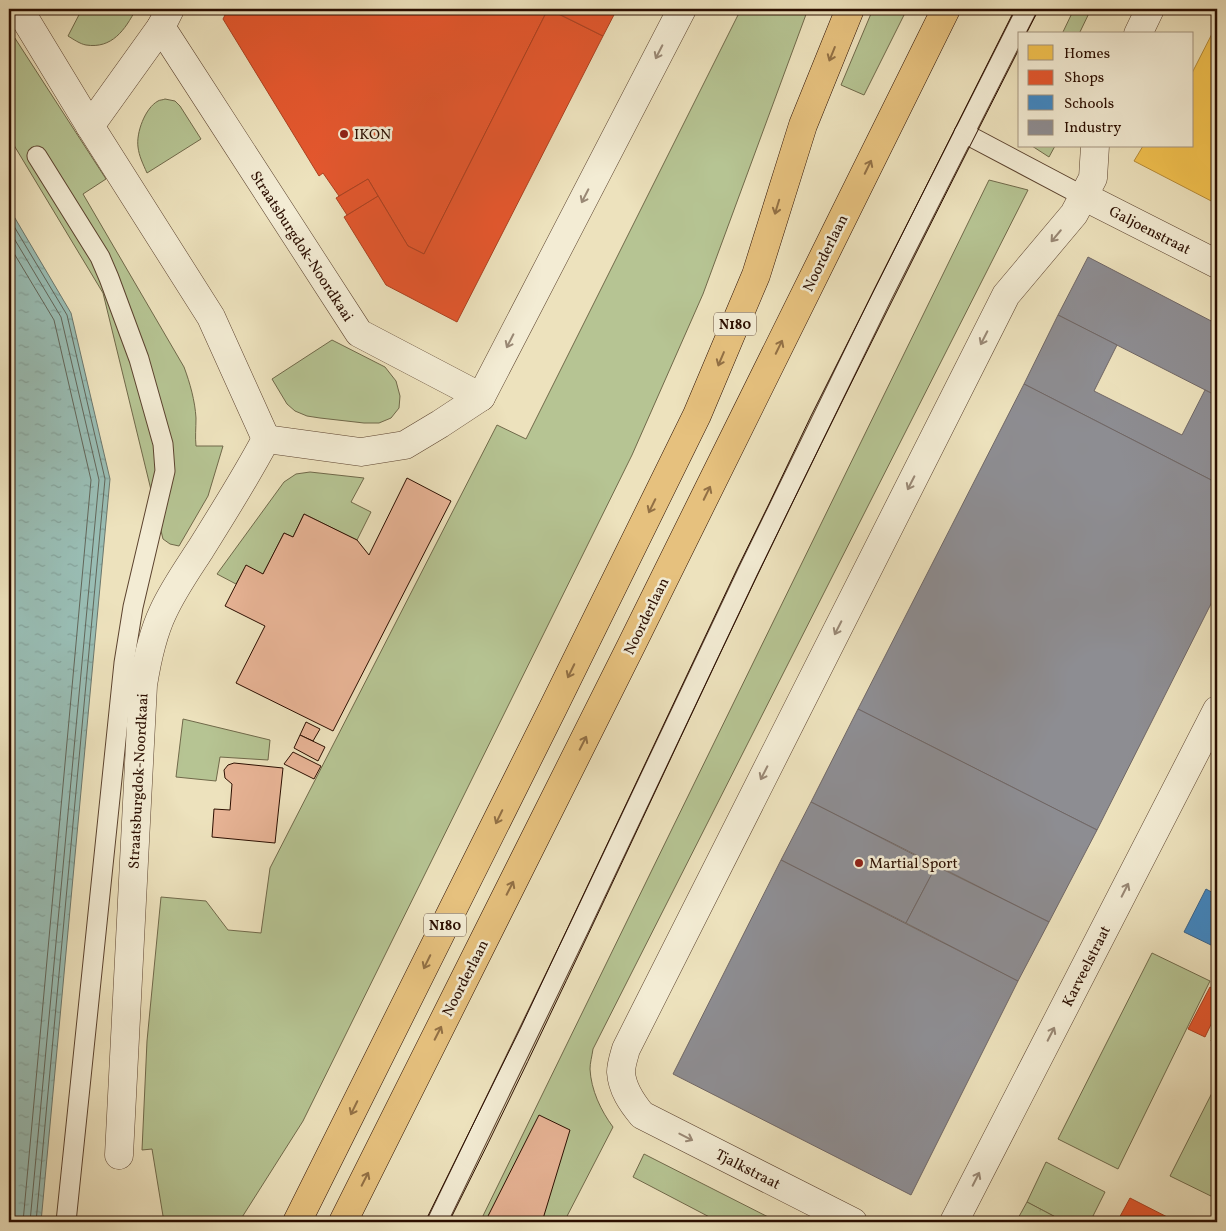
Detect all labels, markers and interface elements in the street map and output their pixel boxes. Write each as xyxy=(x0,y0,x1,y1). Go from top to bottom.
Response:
legend xyxy=(1018,32,1194,148)
one-way arrow xyxy=(654,44,664,59)
text: Homes xyxy=(1064,44,1110,65)
one-way arrow xyxy=(826,46,836,61)
text: Shops xyxy=(1064,68,1104,89)
text: Schools xyxy=(1064,94,1114,115)
text: Industry xyxy=(1064,118,1121,139)
place label: IKON xyxy=(354,125,391,146)
marker: IKON xyxy=(338,128,350,140)
one-way arrow xyxy=(864,160,873,175)
street label: Straatsburgdok-Noordkaai xyxy=(244,167,357,326)
one-way arrow xyxy=(580,189,590,204)
one-way arrow xyxy=(772,198,782,214)
street label: Galjoenstraat xyxy=(1105,202,1194,261)
street label: Noorderlaan xyxy=(799,211,854,296)
one-way arrow xyxy=(1051,229,1062,242)
road number: N180 xyxy=(714,312,756,336)
one-way arrow xyxy=(979,330,988,345)
one-way arrow xyxy=(505,333,514,348)
one-way arrow xyxy=(774,340,784,355)
one-way arrow xyxy=(715,351,725,366)
one-way arrow xyxy=(906,475,915,490)
one-way arrow xyxy=(702,485,712,500)
one-way arrow xyxy=(647,498,656,513)
street label: Noorderlaan xyxy=(620,574,675,659)
one-way arrow xyxy=(833,620,842,635)
one-way arrow xyxy=(566,663,575,678)
street label: Straatsburgdok-Noordkaai xyxy=(124,693,155,870)
one-way arrow xyxy=(578,735,588,750)
one-way arrow xyxy=(759,766,769,781)
one-way arrow xyxy=(494,809,503,824)
place label: Martial Sport xyxy=(869,854,958,875)
marker: Martial Sport xyxy=(853,857,865,869)
one-way arrow xyxy=(506,881,515,896)
one-way arrow xyxy=(1121,883,1130,898)
road number: N180 xyxy=(424,914,466,936)
street label: Karveelstraat xyxy=(1058,923,1117,1011)
street label: Noorderlaan xyxy=(438,937,495,1021)
one-way arrow xyxy=(422,954,431,969)
one-way arrow xyxy=(433,1026,443,1041)
one-way arrow xyxy=(1046,1027,1056,1042)
one-way arrow xyxy=(349,1100,359,1115)
one-way arrow xyxy=(678,1132,693,1142)
street label: Tjalkstraat xyxy=(711,1145,783,1196)
one-way arrow xyxy=(360,1171,370,1186)
one-way arrow xyxy=(972,1172,981,1187)

